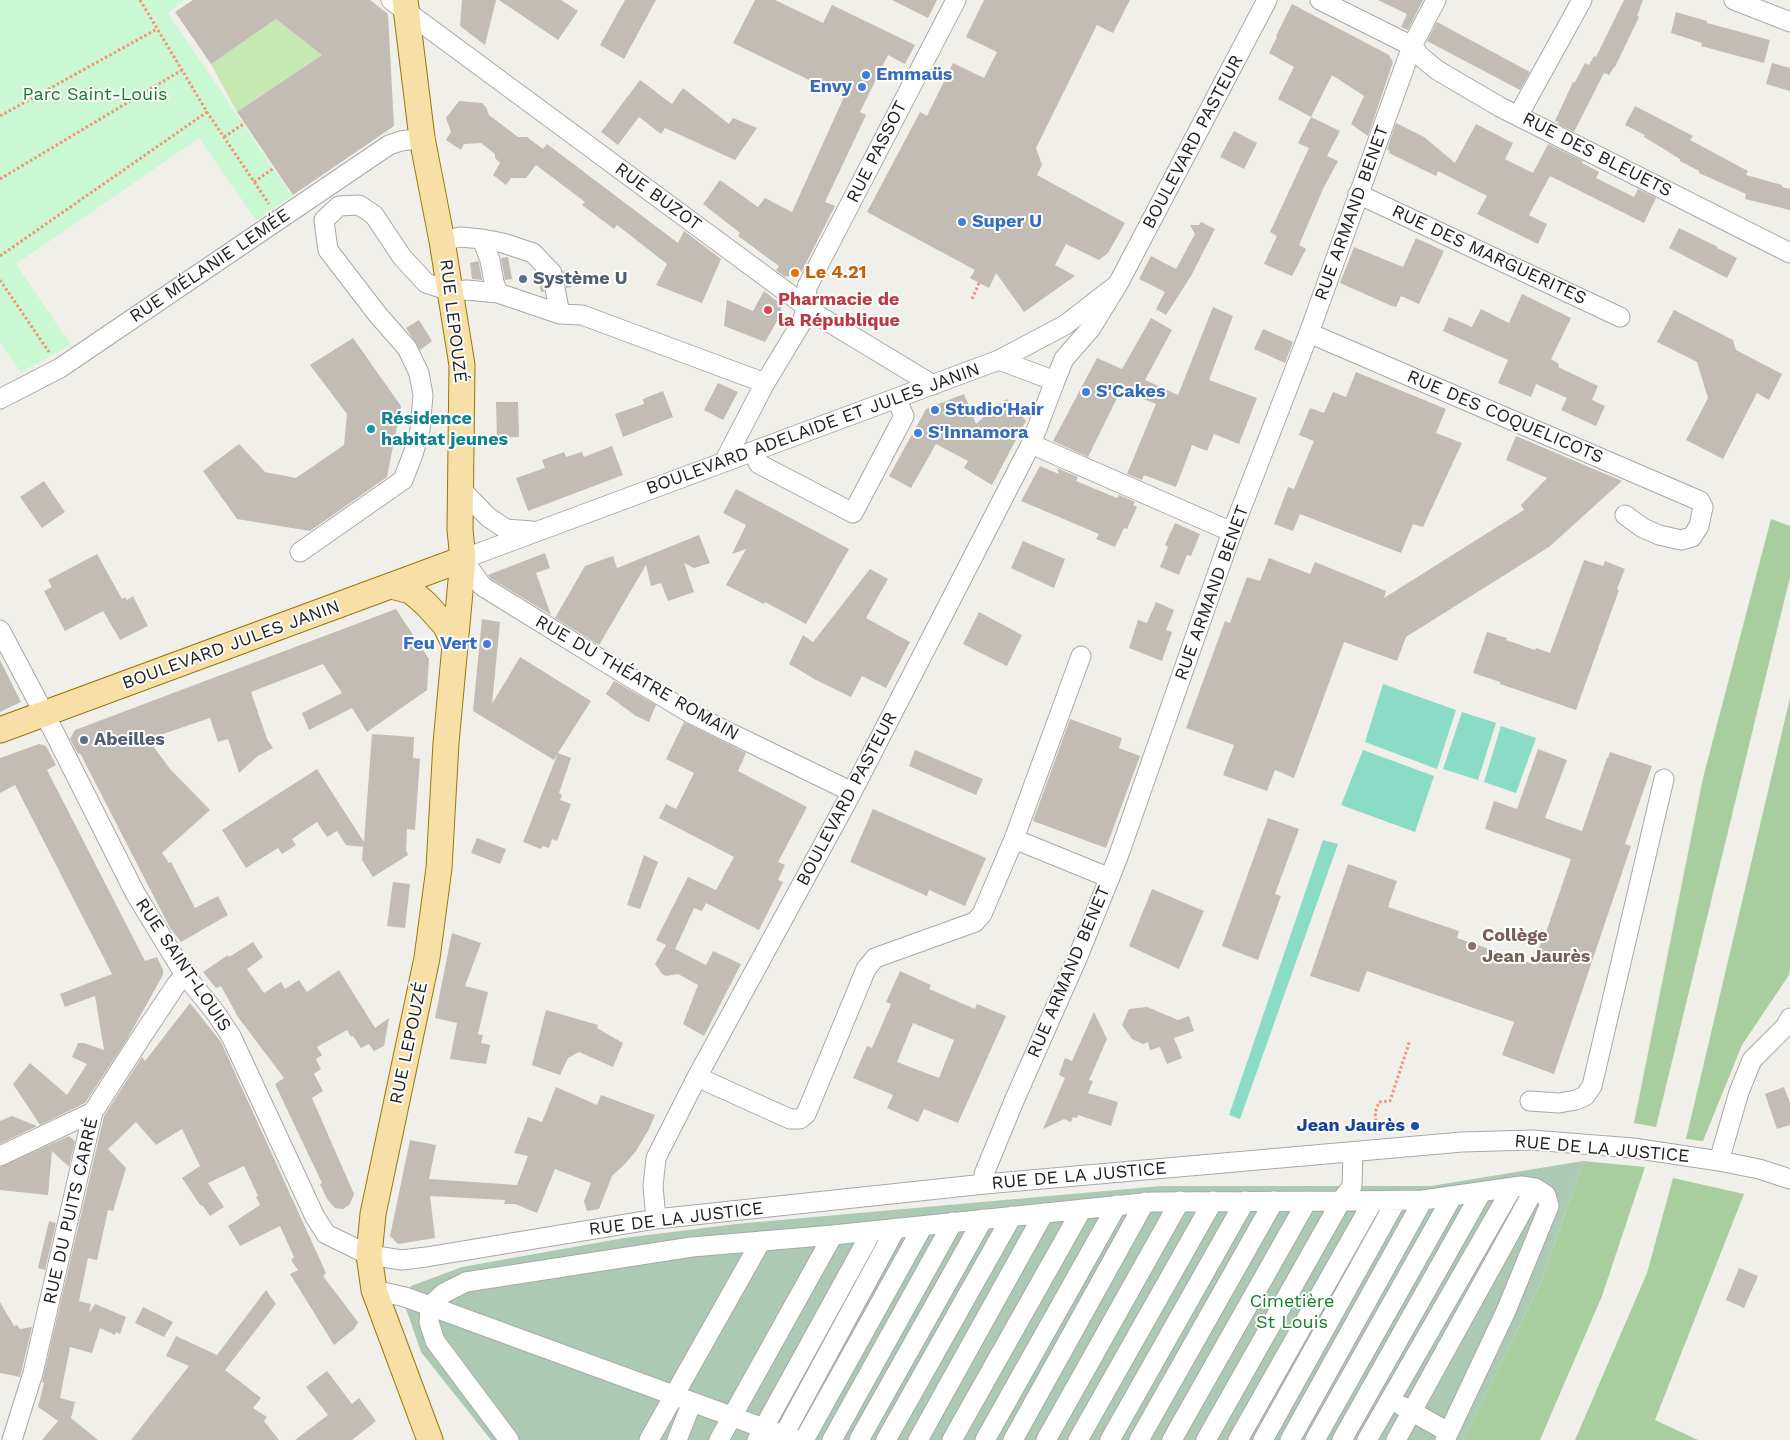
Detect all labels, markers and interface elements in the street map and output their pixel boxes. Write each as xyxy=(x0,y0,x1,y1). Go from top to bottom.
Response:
street label: BOULEVARD PASTEUR xyxy=(1138,51,1248,233)
place label: Emmaüs xyxy=(876,64,952,86)
marker: Emmaüs xyxy=(860,69,872,81)
place label: Envy xyxy=(809,76,852,98)
marker: Envy xyxy=(856,81,868,93)
park label: Parc Saint-Louis xyxy=(23,84,167,106)
street label: RUE PASSOT xyxy=(842,98,912,206)
street label: RUE DES BLEUETS xyxy=(1519,108,1675,202)
street label: RUE ARMAND BENET xyxy=(1310,123,1394,303)
street label: RUE BUZOT xyxy=(610,158,706,236)
street label: RUE DES MARGUERITES xyxy=(1388,200,1590,310)
street label: RUE MÉLANIE LEMÉE xyxy=(126,204,294,328)
place label: Super U xyxy=(972,211,1042,233)
marker: Super U xyxy=(956,216,968,228)
street label: RUE LEPOUZÉ xyxy=(435,258,471,384)
place label: Le 4.21 xyxy=(805,262,867,284)
marker: Le 4.21 xyxy=(789,267,801,279)
place label: Système U xyxy=(533,268,628,290)
marker: Système U xyxy=(517,273,529,285)
place label: Pharmacie de la République xyxy=(778,289,900,332)
marker: Pharmacie de la République xyxy=(762,304,774,316)
street label: BOULEVARD ADELAIDE ET JULES JANIN xyxy=(643,358,983,500)
street label: RUE DES COQUELICOTS xyxy=(1404,366,1606,468)
place label: S'Cakes xyxy=(1096,381,1166,403)
marker: S'Cakes xyxy=(1080,386,1092,398)
place label: Studio'Hair xyxy=(945,399,1044,421)
marker: Studio'Hair xyxy=(929,404,941,416)
place label: Résidence habitat jeunes xyxy=(381,408,508,450)
place label: S'Innamora xyxy=(928,422,1028,444)
marker: Résidence habitat jeunes xyxy=(365,423,377,435)
marker: S'Innamora xyxy=(912,427,924,439)
street label: RUE ARMAND BENET xyxy=(1170,503,1254,683)
street label: BOULEVARD JULES JANIN xyxy=(119,596,343,694)
street label: RUE DU THÉATRE ROMAIN xyxy=(531,611,743,745)
place label: Feu Vert xyxy=(403,633,477,655)
marker: Feu Vert xyxy=(481,638,493,650)
street label: BOULEVARD PASTEUR xyxy=(792,708,902,890)
place label: Abeilles xyxy=(94,729,165,751)
marker: Abeilles xyxy=(78,734,90,746)
street label: RUE ARMAND BENET xyxy=(1023,883,1115,1061)
street label: RUE SAINT-LOUIS xyxy=(130,894,236,1036)
place label: Collège Jean Jaurès xyxy=(1482,925,1590,968)
marker: Collège Jean Jaurès xyxy=(1466,940,1478,952)
street label: RUE LEPOUZÉ xyxy=(385,980,433,1106)
place label: Jean Jaurès xyxy=(1297,1115,1405,1137)
street label: RUE DU PUITS CARRÉ xyxy=(39,1116,103,1306)
marker: Jean Jaurès xyxy=(1409,1120,1421,1132)
street label: RUE DE LA JUSTICE xyxy=(1514,1131,1690,1167)
street label: RUE DE LA JUSTICE xyxy=(991,1158,1167,1194)
street label: RUE DE LA JUSTICE xyxy=(587,1198,765,1240)
park label: Cimetière St Louis xyxy=(1250,1291,1334,1334)

